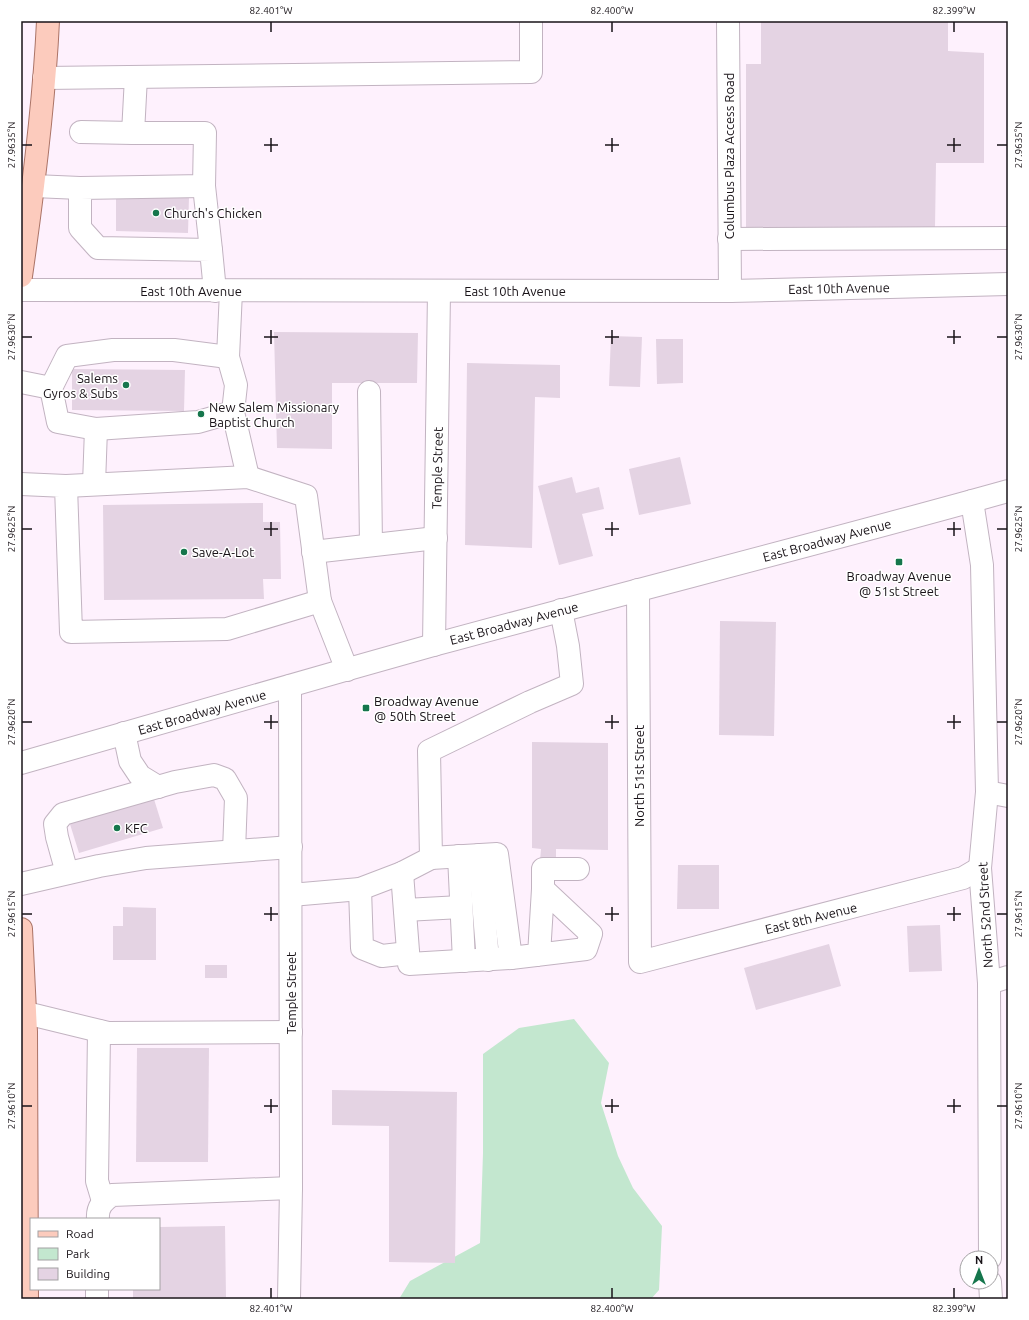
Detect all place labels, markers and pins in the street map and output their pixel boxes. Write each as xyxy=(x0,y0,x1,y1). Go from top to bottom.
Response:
place label: Church's Chicken xyxy=(164,206,262,220)
marker: Church's Chicken xyxy=(151,208,161,218)
place label: Salems Gyros & Subs xyxy=(43,371,118,400)
marker: Salems Gyros & Subs xyxy=(121,380,131,390)
place label: New Salem Missionary Baptist Church xyxy=(209,400,339,429)
marker: New Salem Missionary Baptist Church xyxy=(196,409,206,419)
place label: Save-A-Lot xyxy=(192,545,254,559)
marker: Save-A-Lot xyxy=(179,547,189,557)
marker: Broadway Avenue @ 51st Street xyxy=(894,557,904,567)
place label: Broadway Avenue @ 51st Street xyxy=(847,569,951,598)
place label: Broadway Avenue @ 50th Street xyxy=(374,694,479,723)
marker: Broadway Avenue @ 50th Street xyxy=(361,703,371,713)
place label: KFC xyxy=(125,821,148,835)
marker: KFC xyxy=(112,823,122,833)

